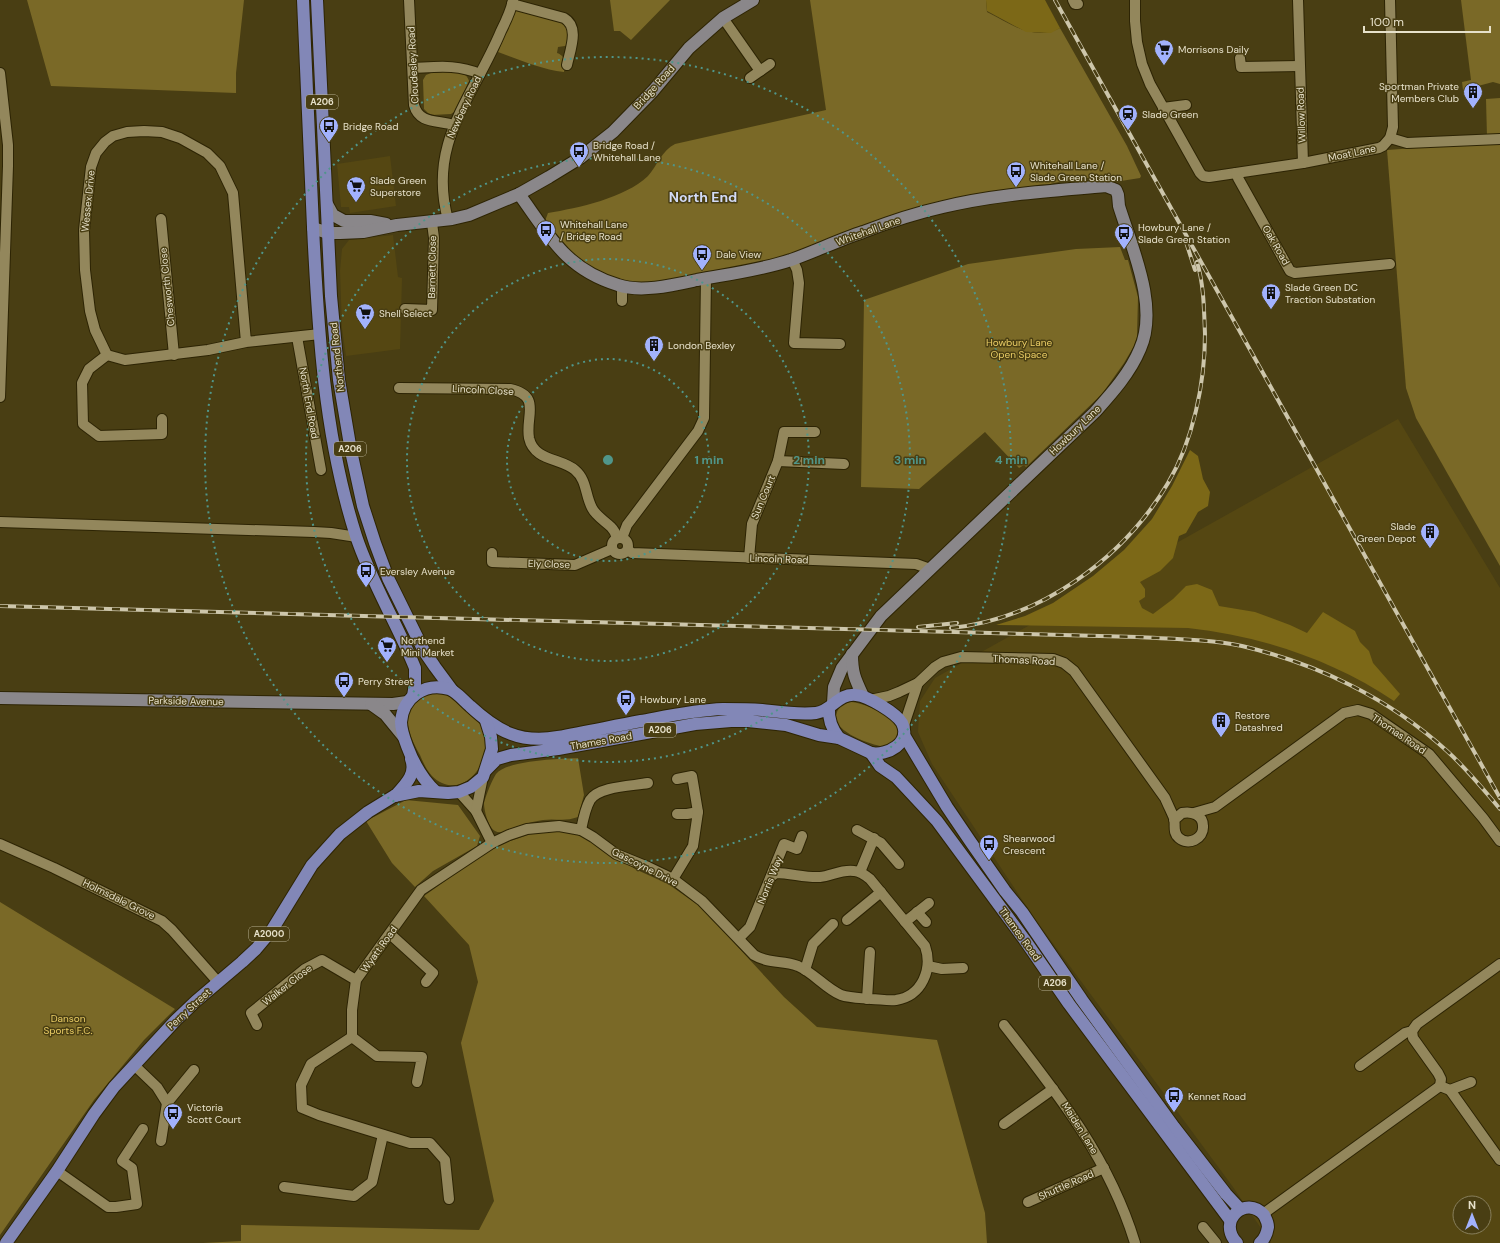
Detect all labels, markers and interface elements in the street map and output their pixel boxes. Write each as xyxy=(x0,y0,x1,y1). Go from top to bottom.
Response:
scale bar xyxy=(1364,8,1490,34)
text: 100 m xyxy=(1370,14,1404,30)
street label: Cloudesley Road xyxy=(404,26,422,104)
supermarket icon: Morrisons Daily xyxy=(1153,38,1175,66)
place label: Morrisons Daily xyxy=(1178,43,1249,56)
street label: Bridge Road xyxy=(631,62,677,112)
street label: Newbery Road xyxy=(444,74,484,140)
place label: Sportman Private Members Club xyxy=(1379,80,1459,105)
building icon: Sportman Private Members Club xyxy=(1462,81,1484,109)
street label: Willow Road xyxy=(1294,87,1308,143)
road number: A206 xyxy=(306,95,338,109)
station icon: Slade Green xyxy=(1117,103,1139,131)
place label: Slade Green xyxy=(1142,108,1199,121)
bus stop icon: Bridge Road xyxy=(318,115,340,143)
place label: Bridge Road xyxy=(343,120,398,133)
place label: Bridge Road / Whitehall Lane xyxy=(593,139,661,164)
bus stop icon: Bridge Road / Whitehall Lane xyxy=(568,140,590,168)
street label: Moat Lane xyxy=(1327,142,1377,164)
place label: Whitehall Lane / Slade Green Station xyxy=(1030,159,1122,184)
bus stop icon: Whitehall Lane / Slade Green Station xyxy=(1005,160,1027,188)
street label: Wessex Drive xyxy=(78,169,98,232)
place label: Slade Green Superstore xyxy=(370,174,427,199)
supermarket icon: Slade Green Superstore xyxy=(345,175,367,203)
district label: North End xyxy=(669,188,737,206)
street label: Whitehall Lane xyxy=(834,213,902,249)
place label: Whitehall Lane / Bridge Road xyxy=(560,218,628,243)
bus stop icon: Whitehall Lane / Bridge Road xyxy=(535,219,557,247)
place label: Howbury Lane / Slade Green Station xyxy=(1138,221,1230,246)
bus stop icon: Howbury Lane / Slade Green Station xyxy=(1113,222,1135,250)
street label: Oak Road xyxy=(1259,223,1293,267)
street label: Barnett Close xyxy=(425,235,439,299)
bus stop icon: Dale View xyxy=(691,243,713,271)
street label: Chesworth Close xyxy=(156,247,178,327)
place label: Dale View xyxy=(716,248,761,261)
place label: Slade Green DC Traction Substation xyxy=(1285,281,1375,306)
building icon: Slade Green DC Traction Substation xyxy=(1260,282,1282,310)
supermarket icon: Shell Select xyxy=(354,302,376,330)
place label: Shell Select xyxy=(379,307,432,320)
street label: Northend Road xyxy=(327,322,347,392)
building icon: London Bexley xyxy=(643,334,665,362)
park label: Howbury Lane Open Space xyxy=(986,336,1052,361)
place label: London Bexley xyxy=(668,339,735,352)
street label: North End Road xyxy=(296,366,322,440)
street label: Lincoln Close xyxy=(452,382,514,398)
street label: Howbury Lane xyxy=(1047,402,1104,458)
road number: A206 xyxy=(334,442,366,456)
text: 1 min xyxy=(694,452,724,468)
text: 2 min xyxy=(793,452,825,468)
text: 3 min xyxy=(894,452,926,468)
text: 4 min xyxy=(995,452,1027,468)
centre of rings xyxy=(601,453,615,467)
street label: Sun Court xyxy=(748,473,778,521)
place label: Slade Green Depot xyxy=(1357,520,1416,545)
building icon: Slade Green Depot xyxy=(1419,521,1441,549)
street label: Lincoln Road xyxy=(749,551,809,567)
street label: Ely Close xyxy=(528,557,571,571)
bus stop icon: Eversley Avenue xyxy=(355,560,377,588)
place label: Eversley Avenue xyxy=(380,565,455,578)
place label: Northend Mini Market xyxy=(401,634,454,659)
supermarket icon: Northend Mini Market xyxy=(376,635,398,663)
street label: Thomas Road xyxy=(992,652,1056,668)
bus stop icon: Perry Street xyxy=(333,670,355,698)
place label: Perry Street xyxy=(358,675,413,688)
bus stop icon: Howbury Lane xyxy=(615,688,637,716)
place label: Howbury Lane xyxy=(640,693,707,706)
street label: Parkside Avenue xyxy=(148,694,224,708)
place label: Restore Datashred xyxy=(1235,709,1283,734)
building icon: Restore Datashred xyxy=(1210,710,1232,738)
street label: Thomas Road xyxy=(1369,711,1429,757)
road number: A206 xyxy=(644,723,676,737)
street label: Thames Road xyxy=(569,729,633,753)
place label: Shearwood Crescent xyxy=(1003,832,1055,857)
bus stop icon: Shearwood Crescent xyxy=(978,833,1000,861)
street label: Gascoyne Drive xyxy=(610,845,681,889)
street label: Norris Way xyxy=(755,854,786,906)
street label: Holmsdale Grove xyxy=(81,876,157,922)
street label: Thames Road xyxy=(996,905,1044,963)
street label: Wyatt Road xyxy=(358,923,400,975)
road number: A2000 xyxy=(249,927,289,941)
street label: Walker Close xyxy=(260,961,315,1008)
road number: A206 xyxy=(1039,976,1071,990)
street label: Perry Street xyxy=(164,985,214,1033)
park label: Danson Sports F.C. xyxy=(44,1012,92,1037)
bus stop icon: Kennet Road xyxy=(1163,1085,1185,1113)
place label: Kennet Road xyxy=(1188,1090,1246,1103)
street label: Maiden Lane xyxy=(1059,1100,1101,1157)
place label: Victoria Scott Court xyxy=(187,1101,241,1126)
bus stop icon: Victoria Scott Court xyxy=(162,1102,184,1130)
street label: Shuttle Road xyxy=(1036,1167,1096,1203)
north arrow xyxy=(1452,1195,1492,1235)
text: N xyxy=(1468,1198,1476,1212)

